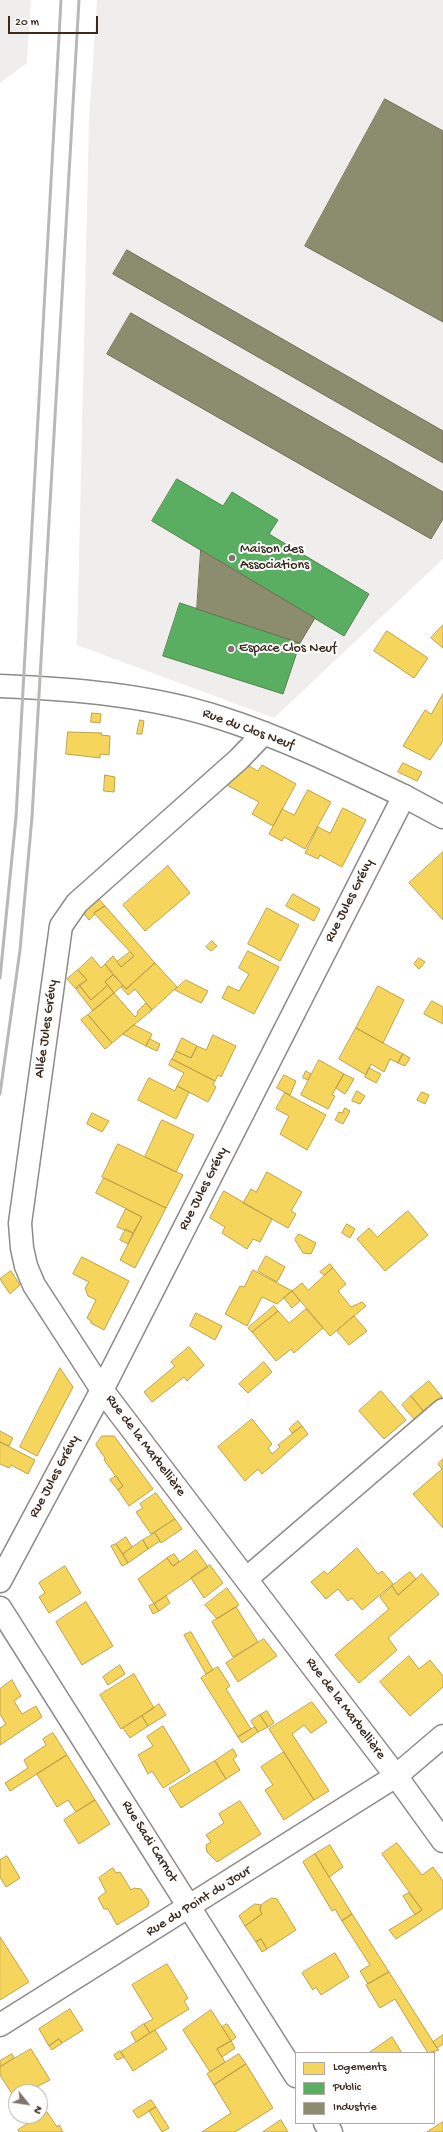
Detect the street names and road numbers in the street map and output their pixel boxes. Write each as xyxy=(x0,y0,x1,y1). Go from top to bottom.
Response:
street label: Rue du Clos Neuf xyxy=(200,706,296,754)
street label: Rue Jules Grévy xyxy=(322,857,378,945)
street label: Allée Jules Grévy xyxy=(32,979,62,1079)
street label: Rue Jules Grévy xyxy=(176,1145,232,1233)
street label: Rue de la Marbellière xyxy=(101,1392,189,1500)
street label: Rue Jules Grévy xyxy=(26,1433,84,1521)
street label: Rue de la Marbellière xyxy=(301,1655,389,1763)
street label: Rue Sadi Carnot xyxy=(117,1798,181,1886)
street label: Rue du Point du Jour xyxy=(143,1863,255,1941)

